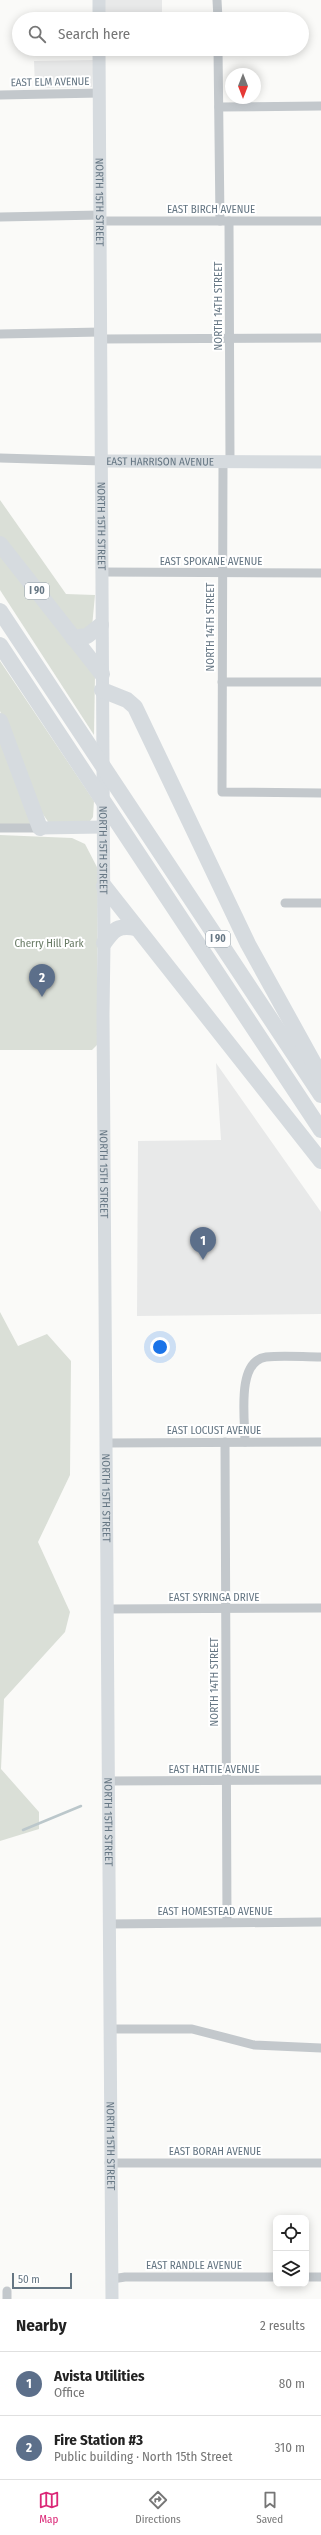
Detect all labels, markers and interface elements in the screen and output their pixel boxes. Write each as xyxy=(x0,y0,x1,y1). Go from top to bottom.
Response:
search box xyxy=(12,12,309,56)
icon: search xyxy=(26,23,48,45)
text: Search here xyxy=(58,25,130,43)
north arrow xyxy=(225,68,261,104)
street label: EAST ELM AVENUE xyxy=(10,75,90,89)
street label: NORTH 15TH STREET xyxy=(93,158,107,247)
street label: EAST BIRCH AVENUE xyxy=(167,203,255,216)
street label: NORTH 14TH STREET xyxy=(212,261,225,350)
street label: EAST HARRISON AVENUE xyxy=(106,455,214,468)
street label: NORTH 15TH STREET xyxy=(95,482,108,571)
street label: EAST SPOKANE AVENUE xyxy=(160,555,262,568)
street label: NORTH 14TH STREET xyxy=(204,582,217,671)
road number: I 90 xyxy=(25,583,49,599)
street label: NORTH 15TH STREET xyxy=(97,806,110,895)
road number: I 90 xyxy=(206,931,230,947)
park label: Cherry Hill Park xyxy=(14,937,84,950)
pin: 2 xyxy=(29,964,55,997)
street label: NORTH 15TH STREET xyxy=(97,1130,111,1219)
pin: 1 xyxy=(190,1227,216,1260)
your location xyxy=(150,1337,170,1357)
street label: EAST LOCUST AVENUE xyxy=(167,1424,261,1437)
street label: NORTH 15TH STREET xyxy=(100,1454,113,1543)
street label: EAST SYRINGA DRIVE xyxy=(169,1591,259,1604)
street label: NORTH 14TH STREET xyxy=(208,1637,221,1726)
street label: EAST HATTIE AVENUE xyxy=(168,1763,260,1776)
street label: NORTH 15TH STREET xyxy=(102,1778,115,1867)
street label: EAST HOMESTEAD AVENUE xyxy=(157,1905,273,1918)
street label: NORTH 15TH STREET xyxy=(104,2102,118,2191)
street label: EAST BORAH AVENUE xyxy=(169,2145,261,2158)
map controls xyxy=(273,2215,309,2287)
button: locate xyxy=(273,2215,309,2251)
button: layers xyxy=(273,2251,309,2287)
street label: EAST RANDLE AVENUE xyxy=(146,2259,242,2272)
scale bar xyxy=(12,2271,72,2290)
text: 50 m xyxy=(18,2273,40,2286)
text: Nearby xyxy=(16,2315,67,2336)
text: 2 results xyxy=(260,2318,305,2333)
text: Avista Utilities xyxy=(54,2367,145,2385)
text: 1 xyxy=(26,2376,32,2391)
text: 80 m xyxy=(279,2376,305,2391)
text: Office xyxy=(54,2385,85,2400)
text: Fire Station #3 xyxy=(54,2431,143,2449)
text: 2 xyxy=(26,2440,32,2455)
text: 310 m xyxy=(275,2440,305,2455)
text: Public building · North 15th Street xyxy=(54,2449,232,2464)
tab: Map xyxy=(38,2489,60,2526)
tab: Directions xyxy=(135,2489,181,2526)
tab: Saved xyxy=(256,2489,283,2526)

